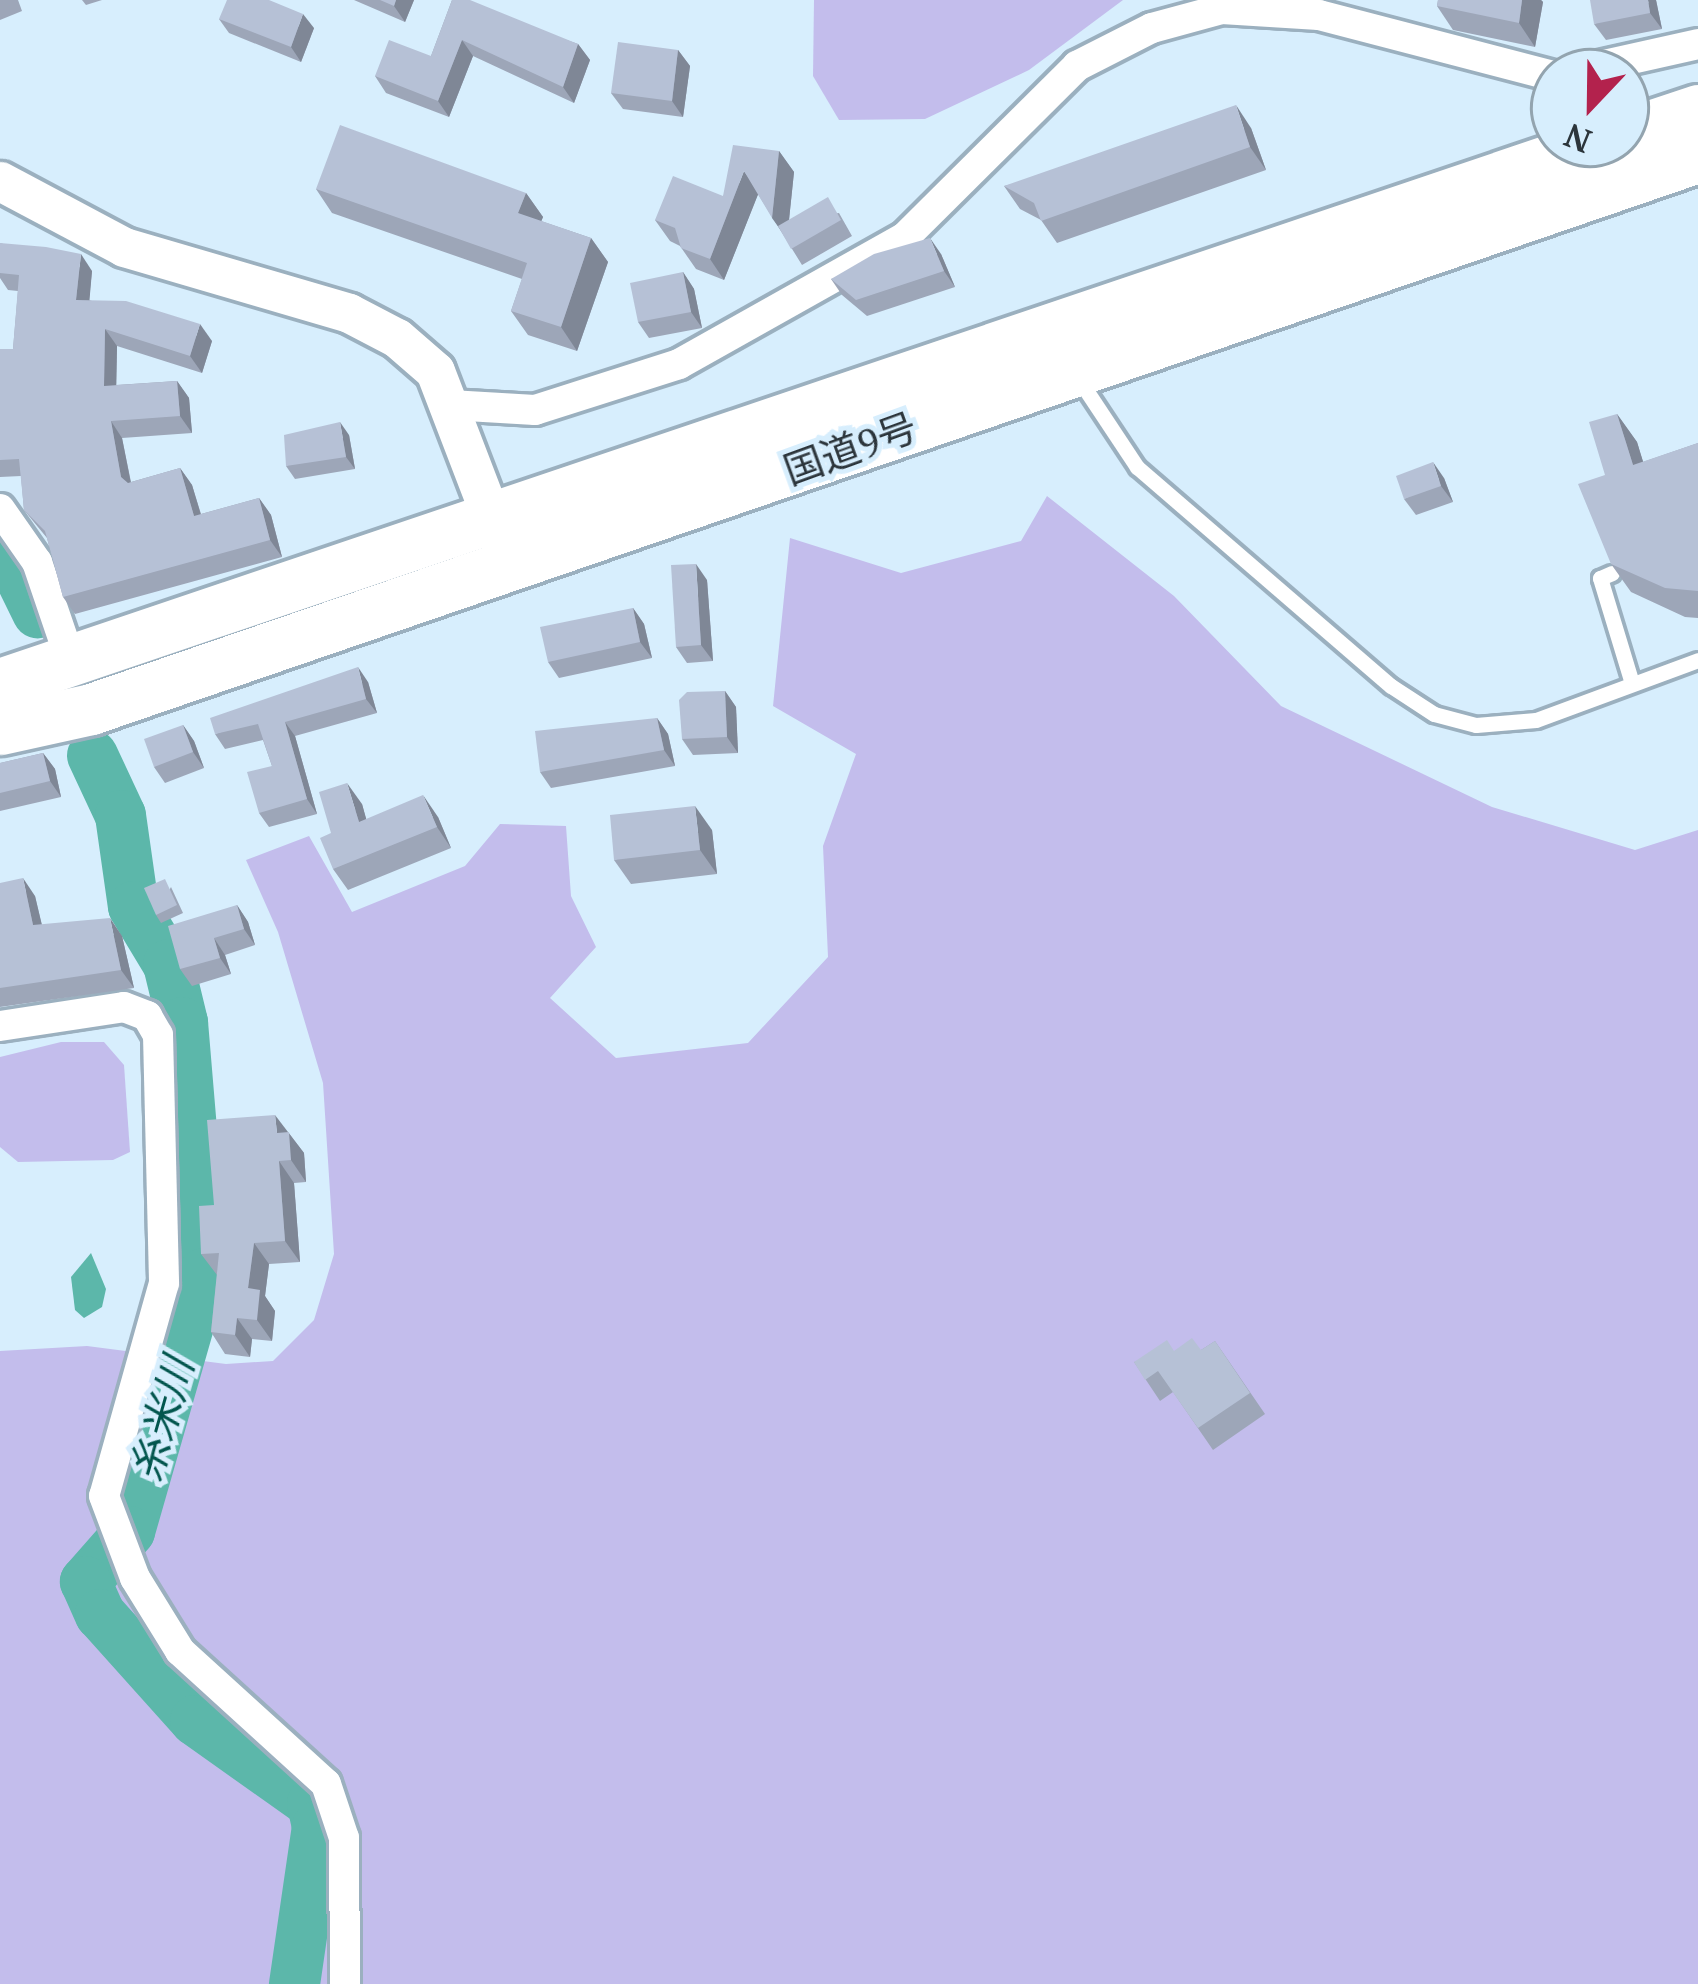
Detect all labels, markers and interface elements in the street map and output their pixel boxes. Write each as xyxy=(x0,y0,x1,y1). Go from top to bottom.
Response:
north arrow xyxy=(1530,48,1650,168)
text: N xyxy=(1558,114,1597,164)
street label: 国道9号 xyxy=(777,402,923,494)
water label: 糸米川 xyxy=(119,1351,203,1487)

